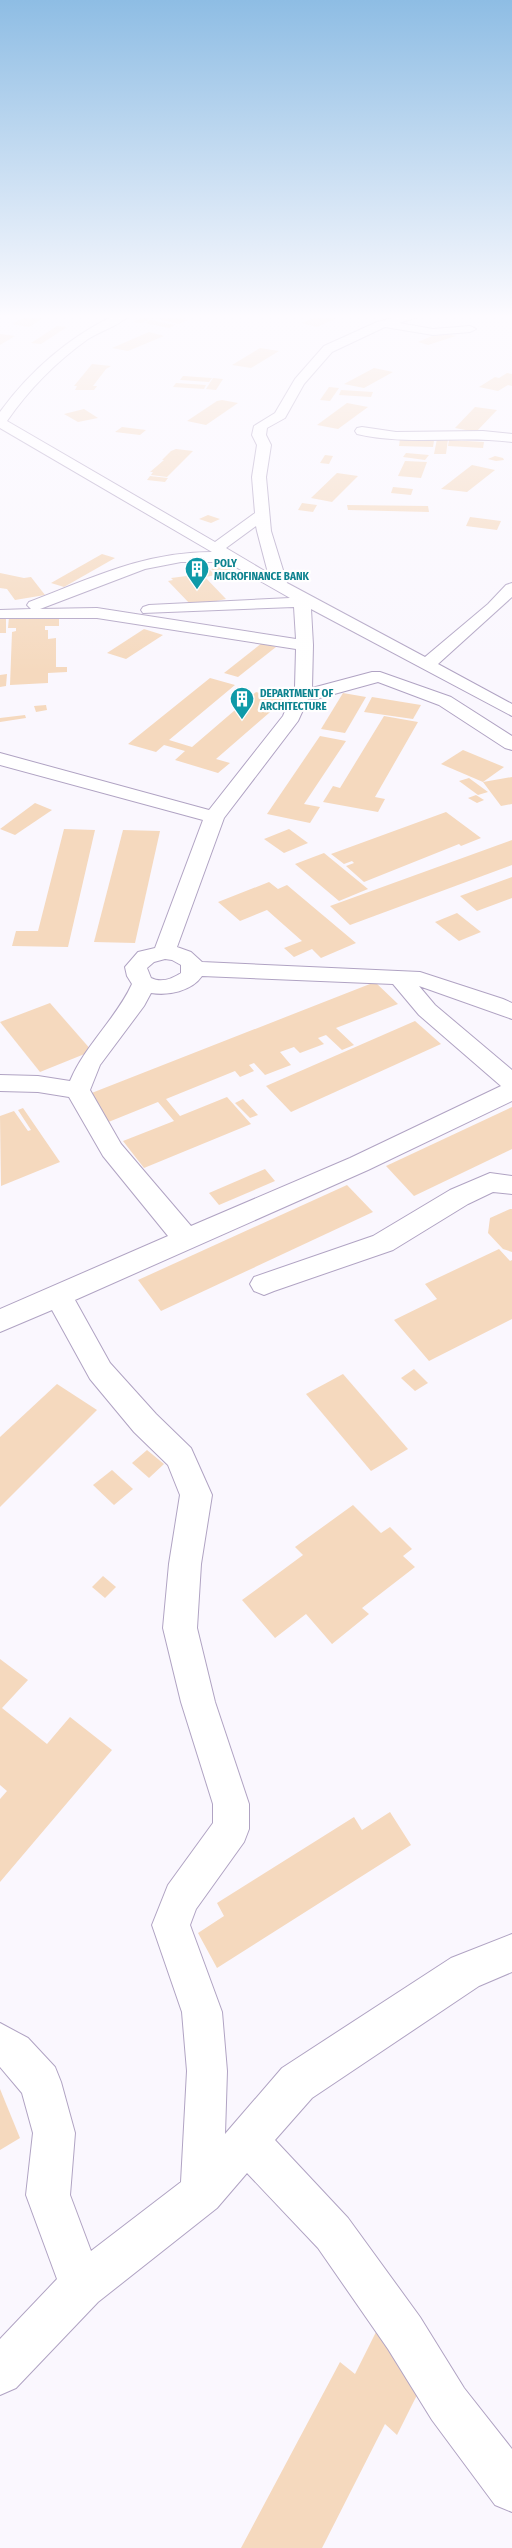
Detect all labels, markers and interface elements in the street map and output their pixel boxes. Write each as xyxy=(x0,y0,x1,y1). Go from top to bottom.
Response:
building icon: POLY MICROFINANCE BANK xyxy=(184,556,210,590)
place label: POLY MICROFINANCE BANK xyxy=(214,557,309,583)
building icon: DEPARTMENT OF ARCHITECTURE xyxy=(229,686,255,720)
place label: DEPARTMENT OF ARCHITECTURE xyxy=(259,687,334,713)

